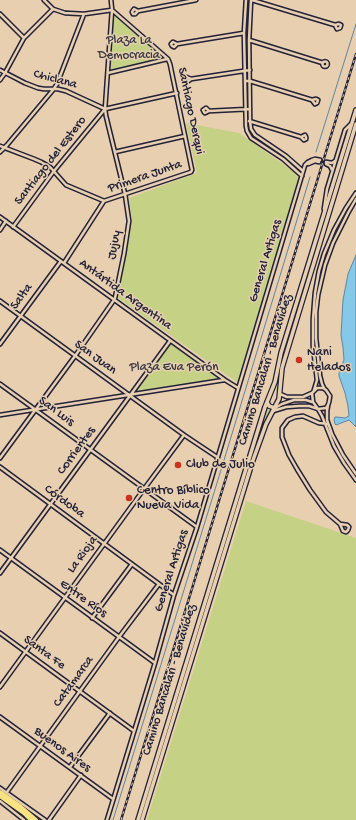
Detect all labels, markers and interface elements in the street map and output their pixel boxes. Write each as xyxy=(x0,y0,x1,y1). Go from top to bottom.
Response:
park label: Plaza La Democracia xyxy=(98,33,160,64)
street label: Santiago Derqui xyxy=(173,66,207,156)
street label: Chiclana xyxy=(31,67,79,93)
street label: Santiago del Estero xyxy=(11,113,91,209)
street label: Primera Junta xyxy=(106,157,184,197)
street label: General Artigas xyxy=(246,218,286,304)
street label: Jujuy xyxy=(105,229,125,261)
street label: Antártida Argentina xyxy=(75,256,175,334)
street label: Salta xyxy=(7,281,37,313)
street label: Camino Bancalari - Benavídez xyxy=(236,293,296,447)
street label: San Juan xyxy=(71,337,119,379)
place label: Nani Helados xyxy=(307,345,350,376)
marker: Nani Helados xyxy=(294,355,304,365)
park label: Plaza Eva Perón xyxy=(130,360,218,376)
street label: San Luis xyxy=(35,394,77,430)
street label: Corrientes xyxy=(54,424,100,478)
place label: Club de Julio xyxy=(186,457,255,473)
marker: Club de Julio xyxy=(173,460,183,470)
street label: Córdoba xyxy=(40,482,88,522)
place label: Centro Bíblico Nueva Vida xyxy=(137,483,210,514)
marker: Centro Bíblico Nueva Vida xyxy=(124,493,134,503)
street label: General Artigas xyxy=(151,528,193,614)
street label: La Rioja xyxy=(64,533,102,577)
street label: Entre Ríos xyxy=(56,576,110,622)
street label: Camino Bancalari - Benavídez xyxy=(140,603,200,757)
street label: Santa Fe xyxy=(20,632,68,674)
street label: Catamarca xyxy=(50,653,98,711)
street label: Buenos Aires xyxy=(30,724,94,776)

